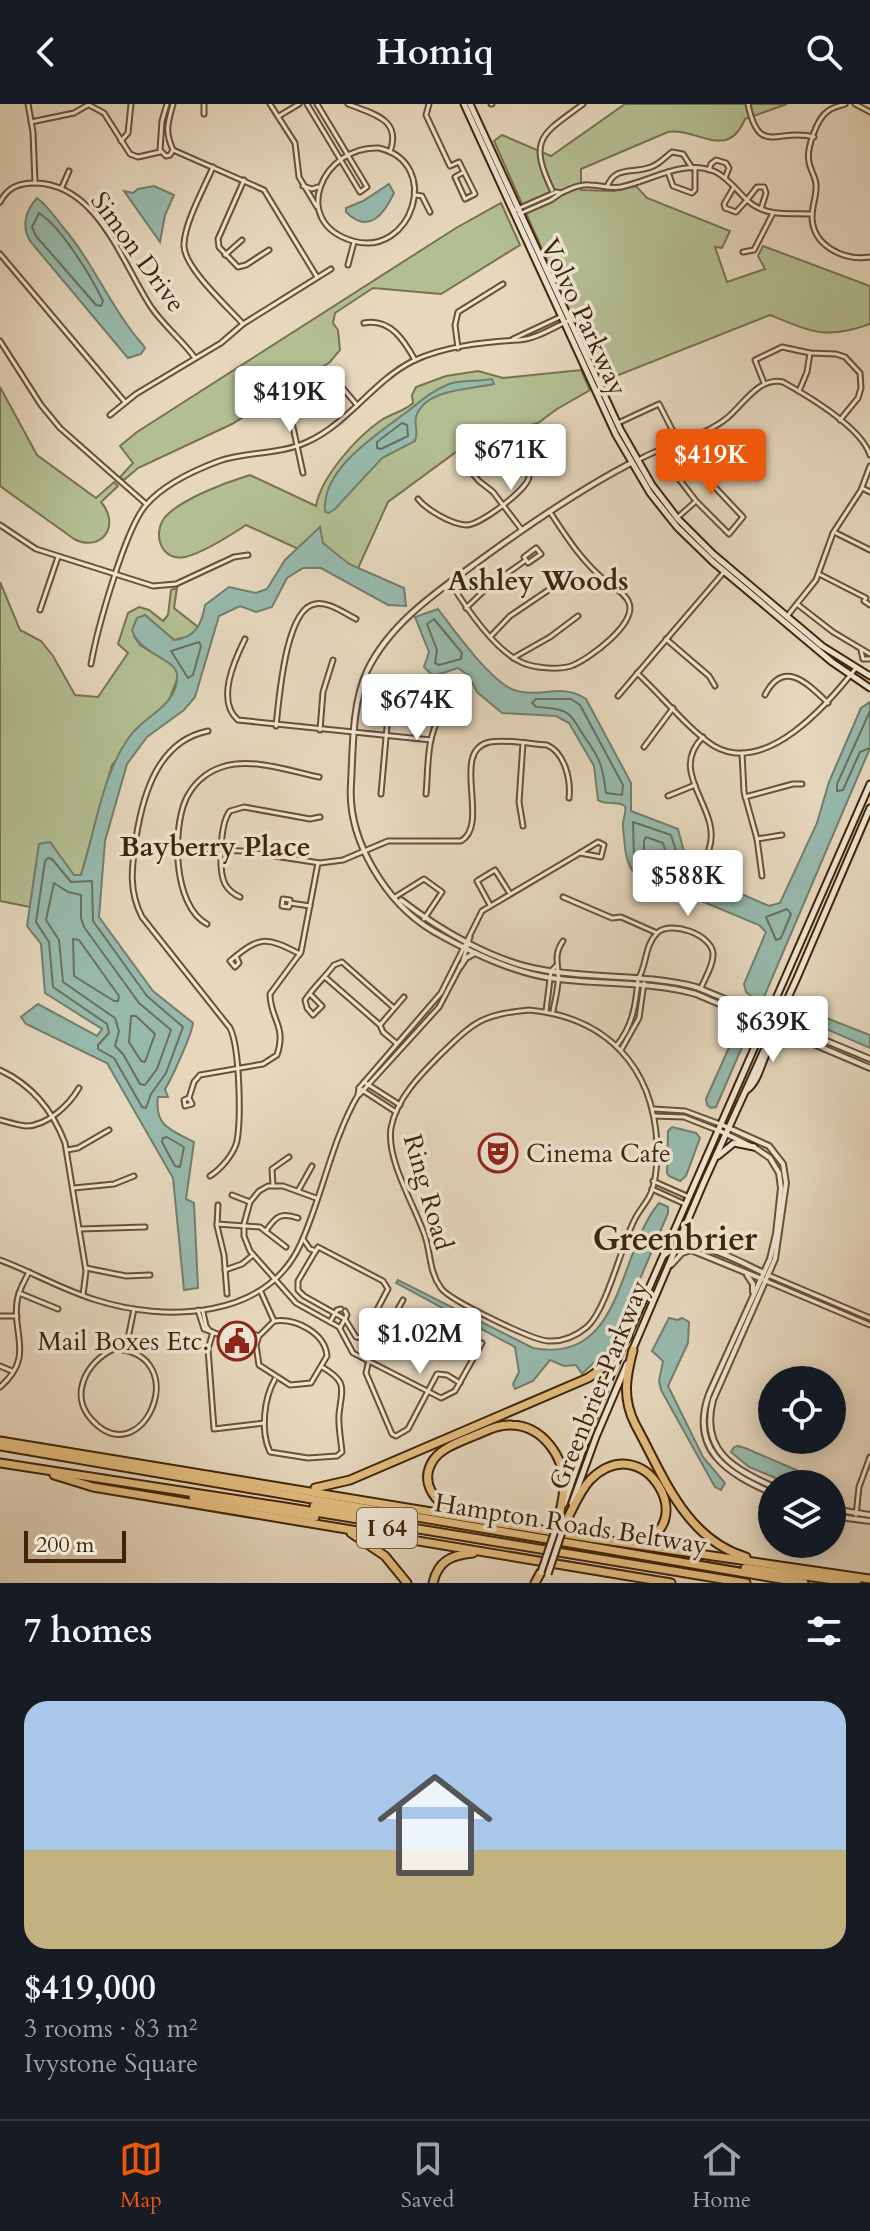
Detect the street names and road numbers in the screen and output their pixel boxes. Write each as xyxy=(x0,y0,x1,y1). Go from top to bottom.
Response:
street label: Simon Drive xyxy=(82,185,194,319)
street label: Volvo Parkway xyxy=(532,233,636,402)
street label: Ring Road xyxy=(395,1130,461,1254)
street label: Greenbrier Parkway xyxy=(541,1275,657,1495)
street label: Hampton Roads Beltway xyxy=(432,1485,710,1563)
road number: I 64 xyxy=(357,1508,417,1548)

